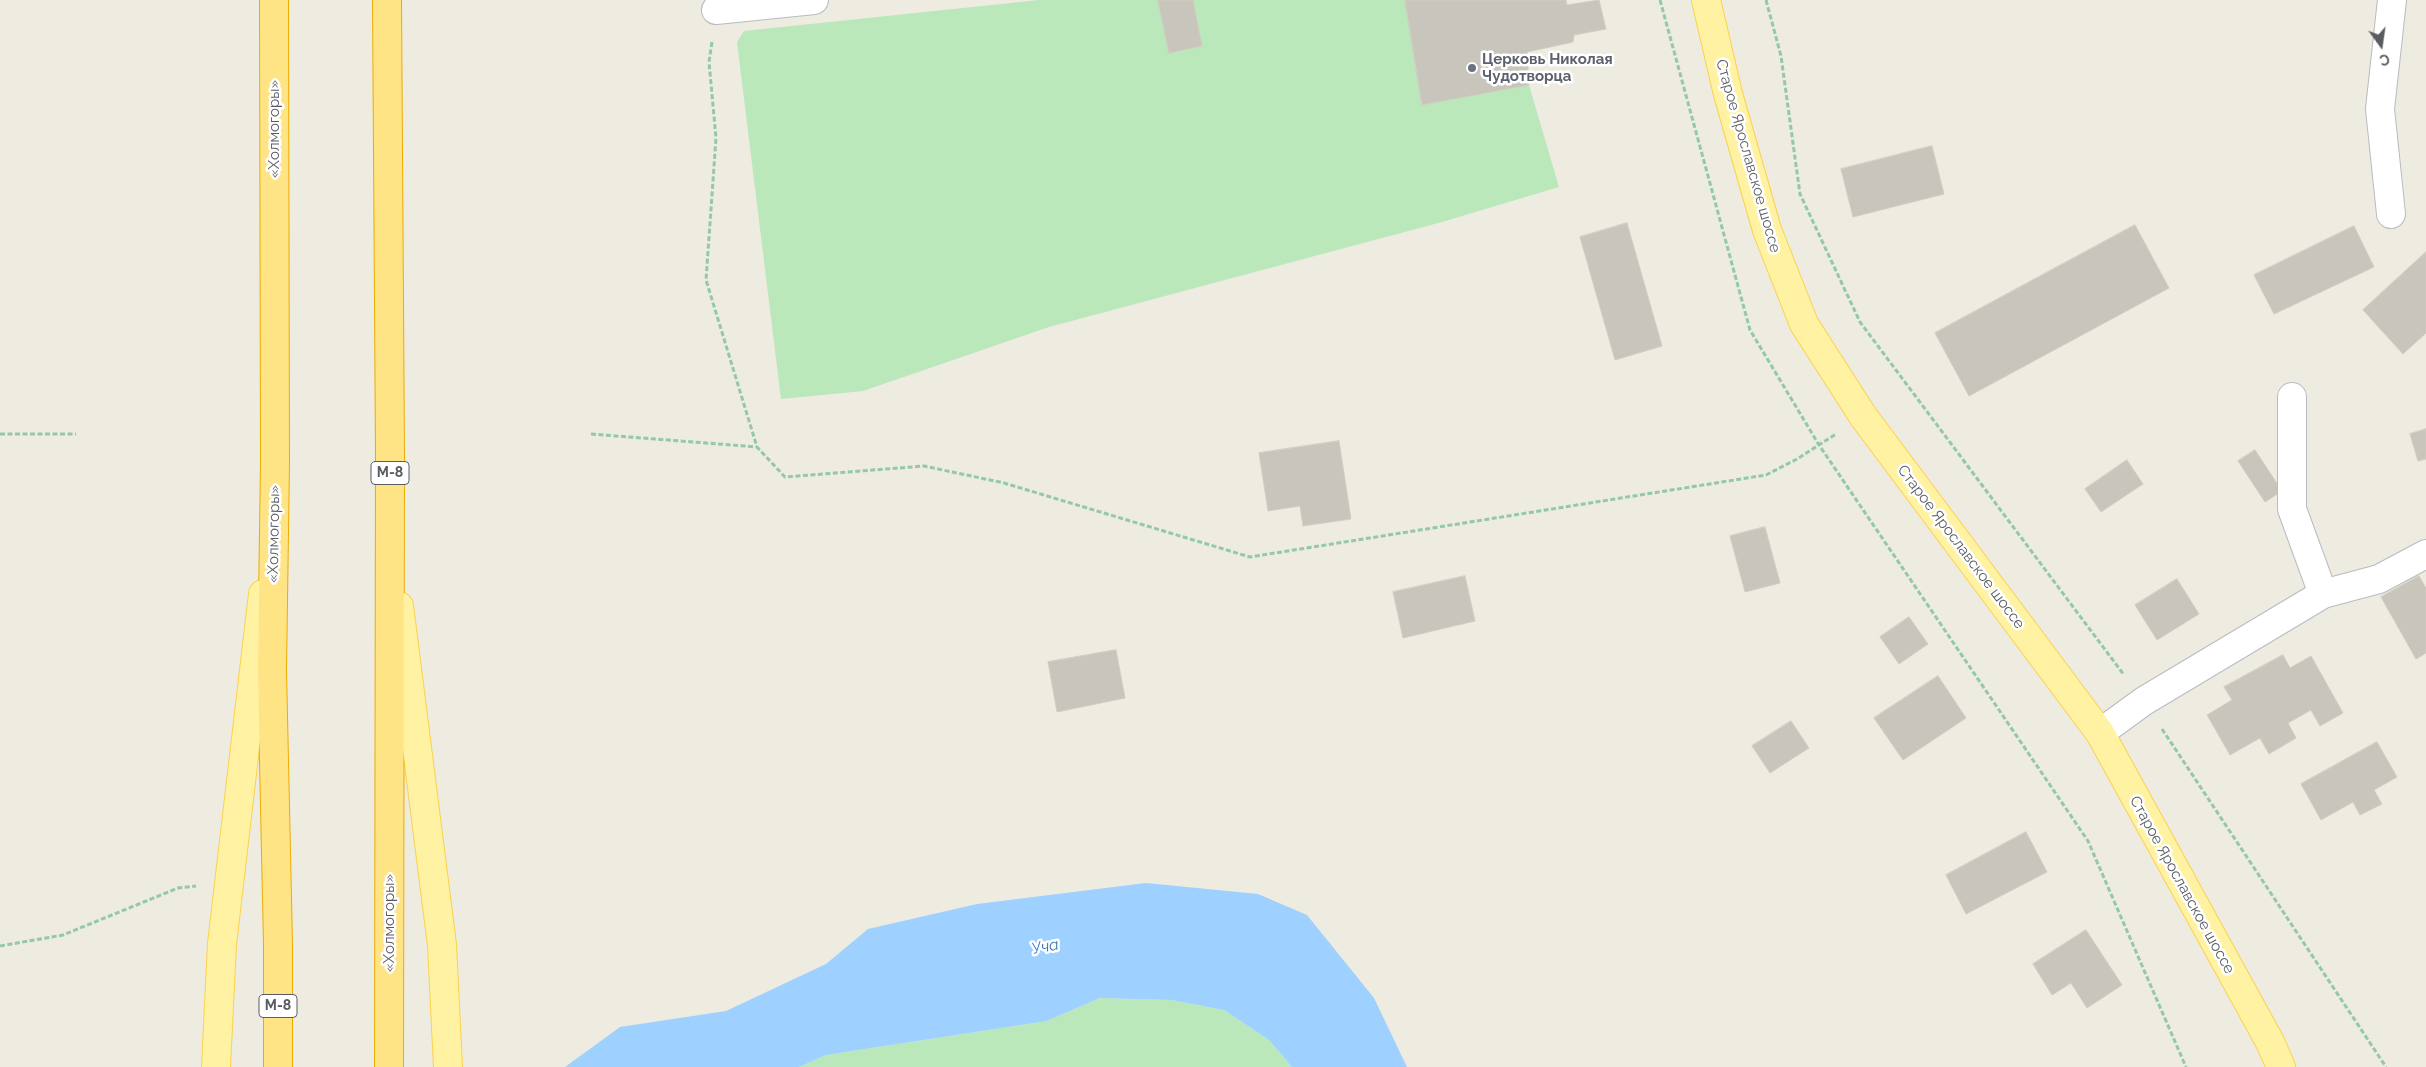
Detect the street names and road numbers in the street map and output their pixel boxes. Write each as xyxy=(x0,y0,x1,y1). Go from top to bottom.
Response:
street label: Старое Ярославское шоссе xyxy=(1712,57,1784,255)
street label: «Холмогоры» xyxy=(265,80,283,178)
road number: М-8 xyxy=(371,462,409,484)
street label: Старое Ярославское шоссе xyxy=(1894,462,2028,632)
street label: «Холмогоры» xyxy=(264,485,284,583)
street label: Старое Ярославское шоссе xyxy=(2126,793,2238,977)
street label: «Холмогоры» xyxy=(380,874,398,972)
road number: М-8 xyxy=(259,994,297,1018)

